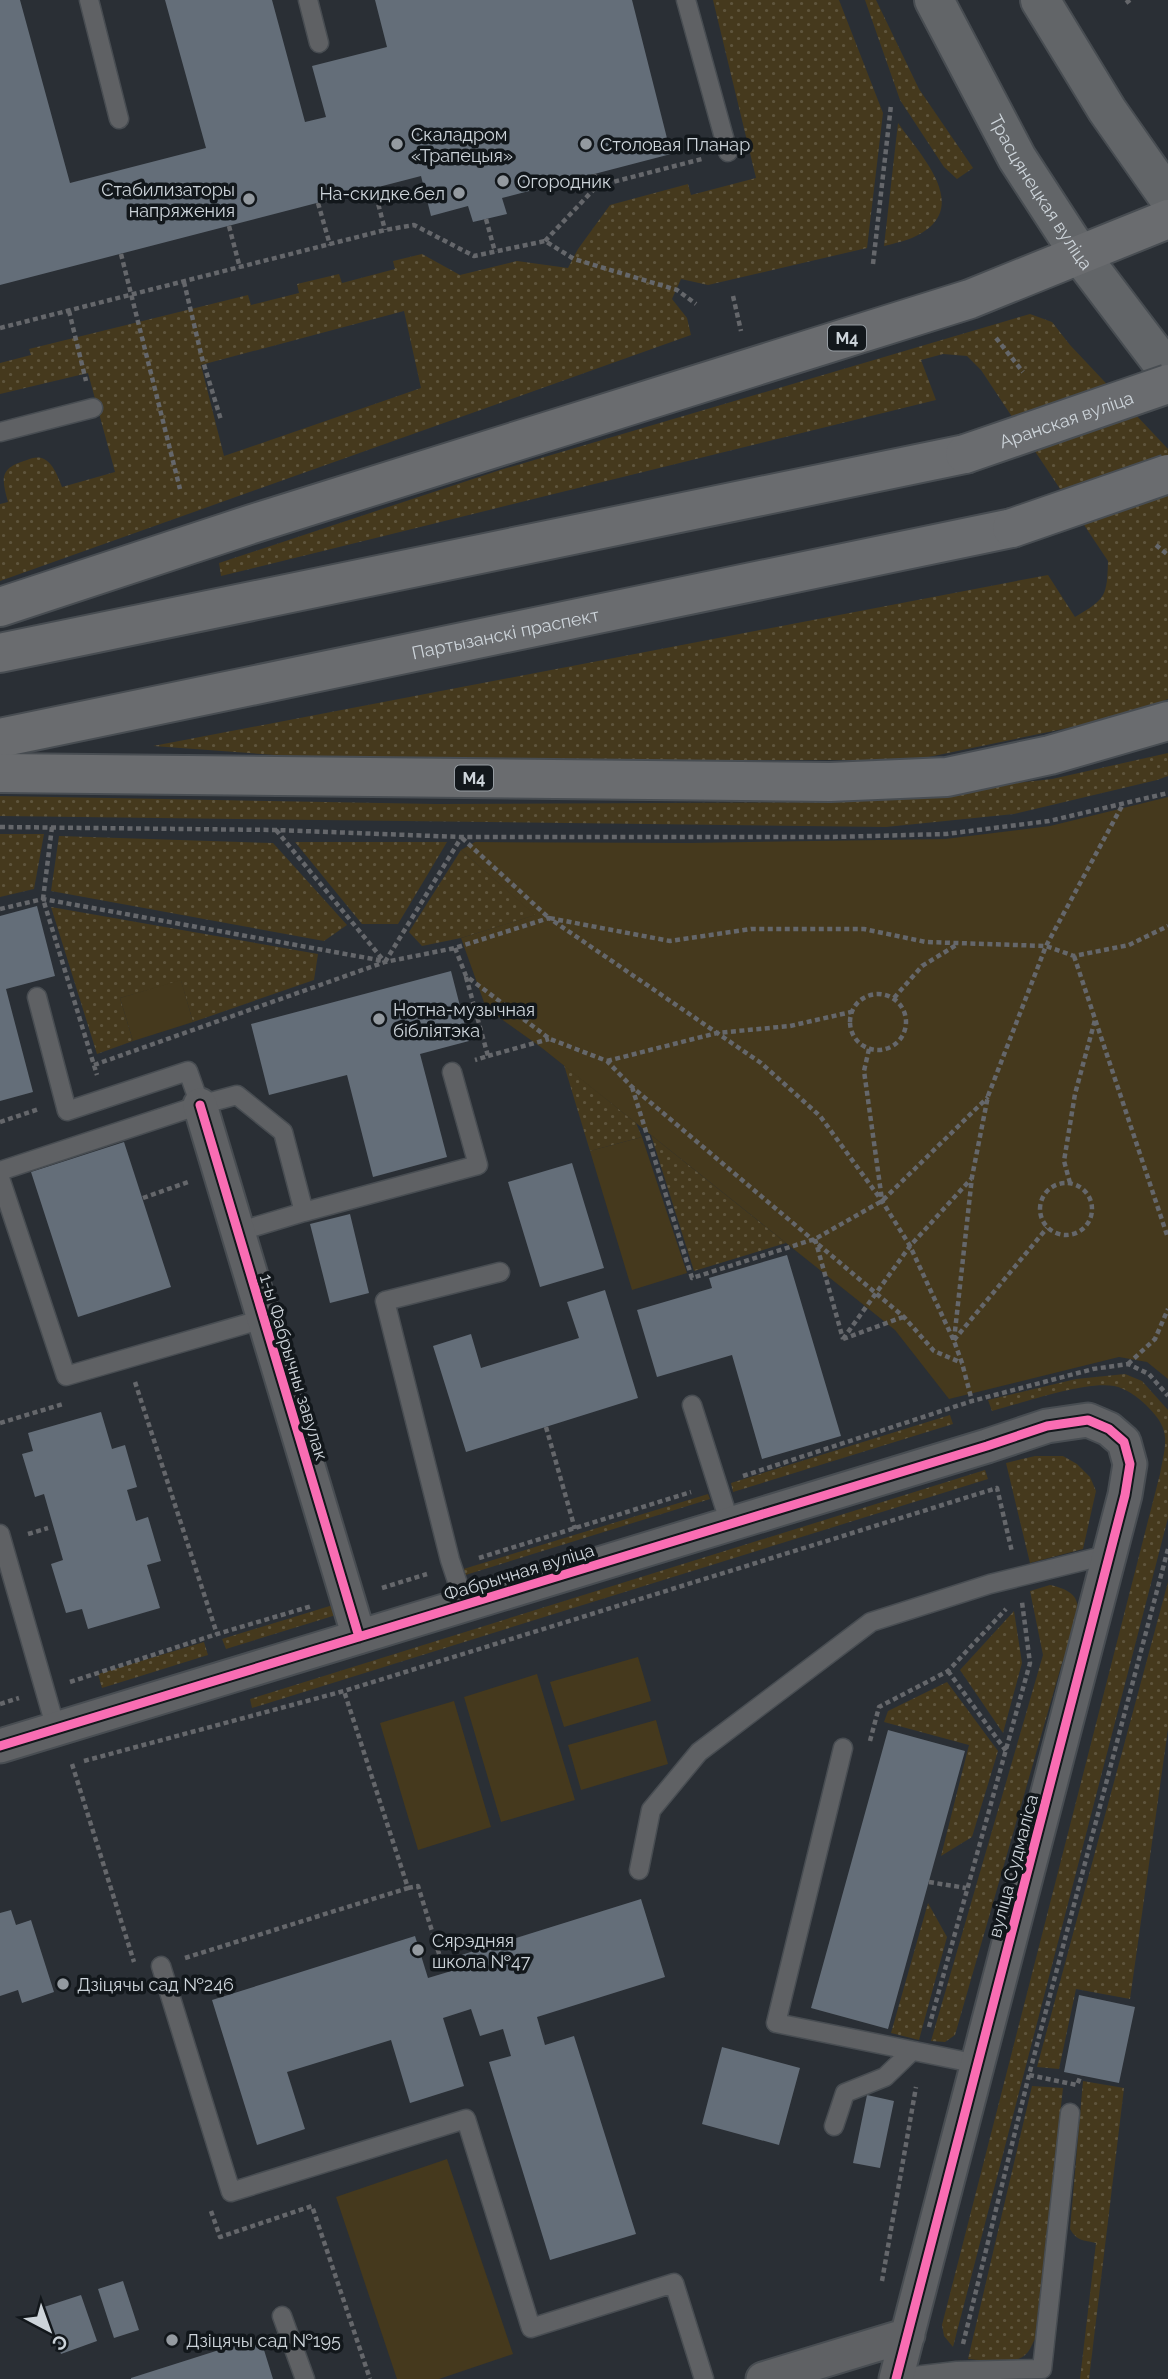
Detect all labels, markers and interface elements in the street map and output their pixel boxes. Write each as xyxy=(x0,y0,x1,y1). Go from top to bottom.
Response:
street label: Трасцянецкая вуліца xyxy=(986,111,1097,273)
place label: Скаладром «Трапецыя» xyxy=(411,124,513,166)
place label: Столовая Планар xyxy=(600,134,750,155)
marker: Скаладром «Трапецыя» xyxy=(389,136,405,152)
marker: Столовая Планар xyxy=(578,136,594,152)
place label: Огородник xyxy=(517,171,611,192)
marker: Огородник xyxy=(495,173,511,189)
place label: Стабилизаторы напряжения xyxy=(101,179,235,221)
place label: На-скидке.бел xyxy=(319,183,445,204)
marker: На-скидке.бел xyxy=(451,185,467,201)
marker: Стабилизаторы напряжения xyxy=(241,191,257,207)
road number: М4 xyxy=(828,326,866,350)
street label: Аранская вуліца xyxy=(996,386,1136,452)
street label: Партызанскі праспект xyxy=(410,603,601,663)
road number: М4 xyxy=(455,765,493,790)
place label: Нотна-музычная бібліятэка xyxy=(393,999,535,1041)
marker: Нотна-музычная бібліятэка xyxy=(371,1011,387,1027)
street label: 1-ы Фабрычны завулак xyxy=(256,1271,332,1463)
street label: Фабрычная вуліца xyxy=(441,1539,597,1605)
street label: вуліца Судмаліса xyxy=(984,1792,1042,1940)
place label: Сярэдняя школа №47 xyxy=(432,1930,531,1972)
marker: Сярэдняя школа №47 xyxy=(410,1942,426,1958)
place label: Дзіцячы сад №246 xyxy=(77,1974,234,1995)
marker: Дзіцячы сад №246 xyxy=(55,1976,71,1992)
north arrow xyxy=(14,2295,84,2365)
text: С xyxy=(48,2330,72,2355)
place label: Дзіцячы сад №195 xyxy=(186,2330,341,2351)
marker: Дзіцячы сад №195 xyxy=(164,2332,180,2348)

